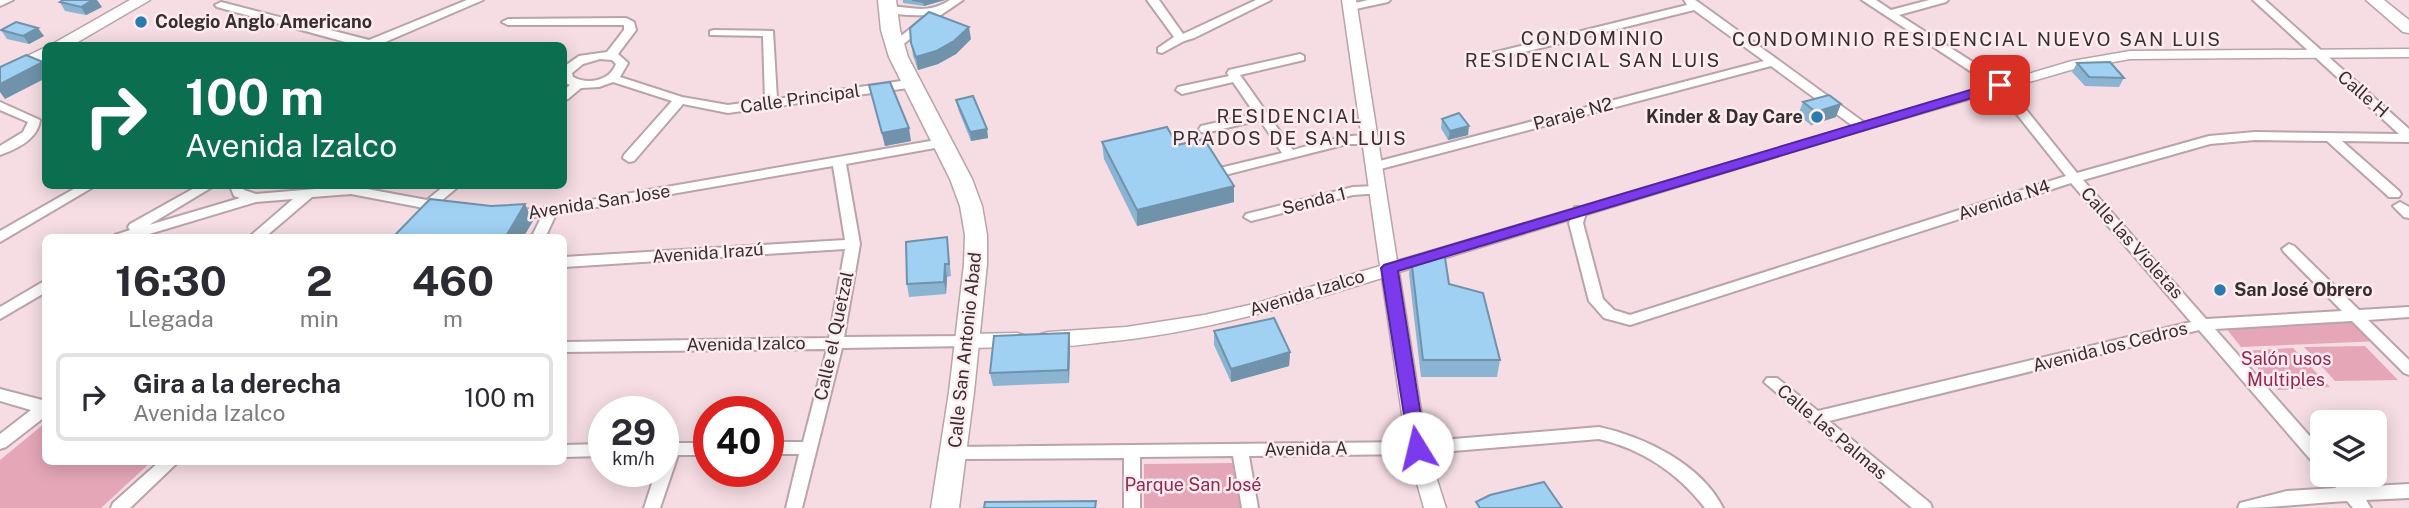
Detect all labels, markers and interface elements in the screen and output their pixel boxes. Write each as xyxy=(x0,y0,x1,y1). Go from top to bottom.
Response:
place label: Colegio Anglo Americano xyxy=(155,11,372,32)
marker: Colegio Anglo Americano xyxy=(133,14,149,30)
district label: CONDOMINIO RESIDENCIAL SAN LUIS xyxy=(1465,27,1721,71)
district label: CONDOMINIO RESIDENCIAL NUEVO SAN LUIS xyxy=(1732,28,2222,50)
pin xyxy=(1970,55,2030,115)
icon: arrive xyxy=(1981,66,2019,104)
street label: Calle H xyxy=(2334,66,2393,121)
text: 100 m xyxy=(185,68,324,126)
icon: right xyxy=(70,70,161,161)
street label: Calle Principal xyxy=(739,80,861,117)
street label: Paraje N2 xyxy=(1531,93,1615,134)
district label: RESIDENCIAL PRADOS DE SAN LUIS xyxy=(1172,105,1408,149)
place label: Kinder & Day Care xyxy=(1646,106,1803,127)
marker: Kinder & Day Care xyxy=(1809,109,1825,125)
text: Avenida Izalco xyxy=(185,127,397,164)
street label: Avenida N4 xyxy=(1955,175,2053,224)
street label: Avenida San Jose xyxy=(526,180,672,223)
street label: Senda 1 xyxy=(1280,182,1348,219)
street label: Calle las Violetas xyxy=(2077,183,2188,303)
street label: Avenida Irazú xyxy=(652,238,764,267)
street label: Calle San Antonio Abad xyxy=(944,251,985,449)
text: 16:30 xyxy=(115,256,227,305)
text: 2 xyxy=(306,256,333,305)
text: 460 xyxy=(412,256,494,305)
street label: Avenida Izalco xyxy=(1247,265,1367,320)
street label: Calle el Quetzal xyxy=(810,269,857,402)
place label: San José Obrero xyxy=(2234,279,2373,300)
marker: San José Obrero xyxy=(2212,282,2228,298)
text: Llegada xyxy=(128,305,214,332)
text: min xyxy=(300,305,339,332)
text: m xyxy=(443,305,463,332)
street label: Avenida los Cedros xyxy=(2030,317,2189,376)
street label: Avenida Izalco xyxy=(686,332,806,355)
park label: Salón usos Multiples xyxy=(2241,348,2331,390)
text: Gira a la derecha xyxy=(133,368,341,399)
icon: right xyxy=(74,378,112,416)
street label: Calle las Palmas xyxy=(1773,380,1891,484)
text: 100 m xyxy=(464,382,535,413)
speed limit sign: 40 xyxy=(693,396,784,487)
text: Avenida Izalco xyxy=(133,399,286,426)
map controls xyxy=(2310,410,2387,487)
button: layers xyxy=(2310,410,2387,487)
position arrow xyxy=(1380,411,1454,485)
text: 29 xyxy=(611,412,656,453)
street label: Avenida A xyxy=(1264,437,1348,460)
text: km/h xyxy=(612,448,655,469)
park label: Parque San José xyxy=(1125,474,1261,495)

